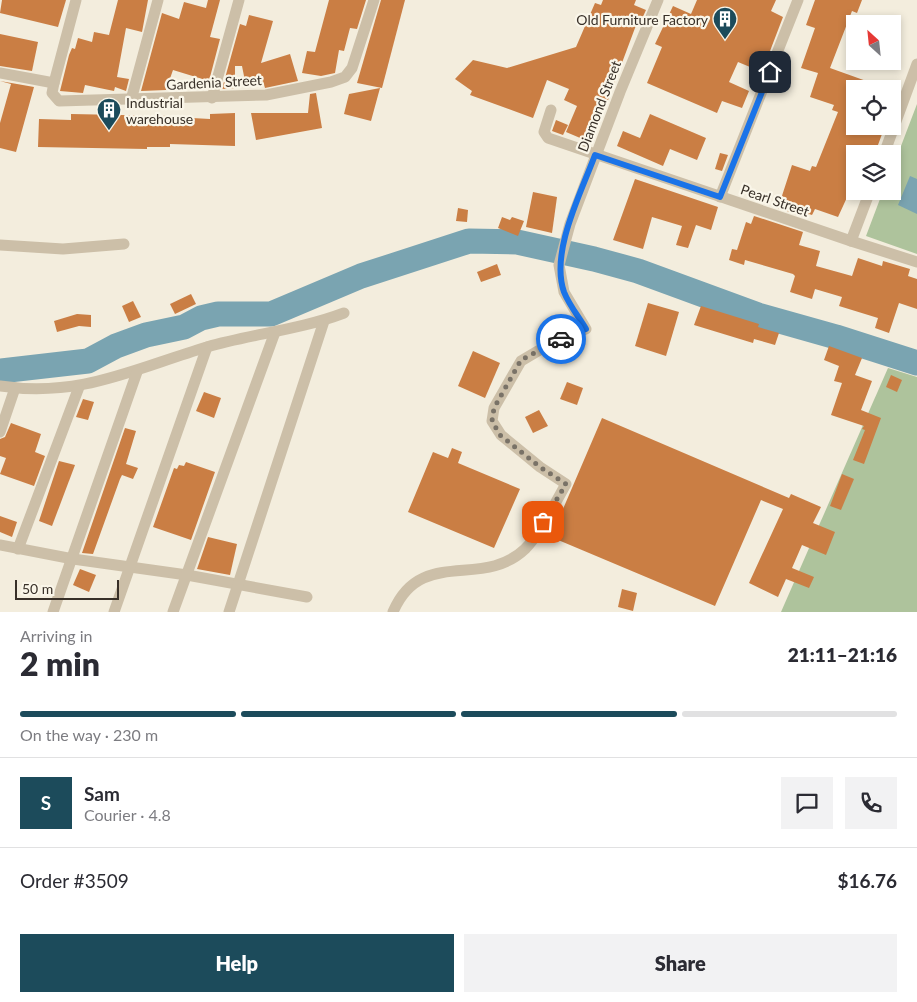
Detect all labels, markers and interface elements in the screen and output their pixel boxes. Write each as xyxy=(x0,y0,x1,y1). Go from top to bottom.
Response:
building icon: Old Furniture Factory xyxy=(712,6,738,40)
place label: Old Furniture Factory xyxy=(576,11,709,28)
north arrow xyxy=(846,15,901,70)
map controls xyxy=(846,15,901,200)
pin xyxy=(749,51,791,93)
street label: Diamond Street xyxy=(574,58,624,154)
icon: home xyxy=(756,58,784,86)
street label: Gardenia Street xyxy=(166,71,262,93)
button: locate xyxy=(846,80,901,135)
place label: Industrial warehouse xyxy=(126,94,193,127)
building icon: Industrial warehouse xyxy=(96,97,122,131)
button: layers xyxy=(846,145,901,200)
street label: Pearl Street xyxy=(739,180,811,220)
courier xyxy=(536,314,586,364)
icon: car xyxy=(547,325,575,353)
pin xyxy=(522,501,564,543)
icon: bag xyxy=(529,508,557,536)
scale bar xyxy=(15,577,119,600)
text: 50 m xyxy=(22,580,53,597)
text: Arriving in xyxy=(20,626,93,645)
text: 21:11–21:16 xyxy=(788,643,897,666)
text: 2 min xyxy=(20,644,100,683)
text: On the way · 230 m xyxy=(20,725,158,744)
button: chat xyxy=(781,777,833,829)
button: phone xyxy=(845,777,897,829)
text: Sam xyxy=(84,782,120,805)
text: S xyxy=(41,791,51,814)
text: Courier · 4.8 xyxy=(84,805,171,824)
text: Order #3509 xyxy=(20,869,129,892)
text: $16.76 xyxy=(837,869,897,892)
button: Help xyxy=(20,934,454,992)
button: Share xyxy=(464,934,897,992)

